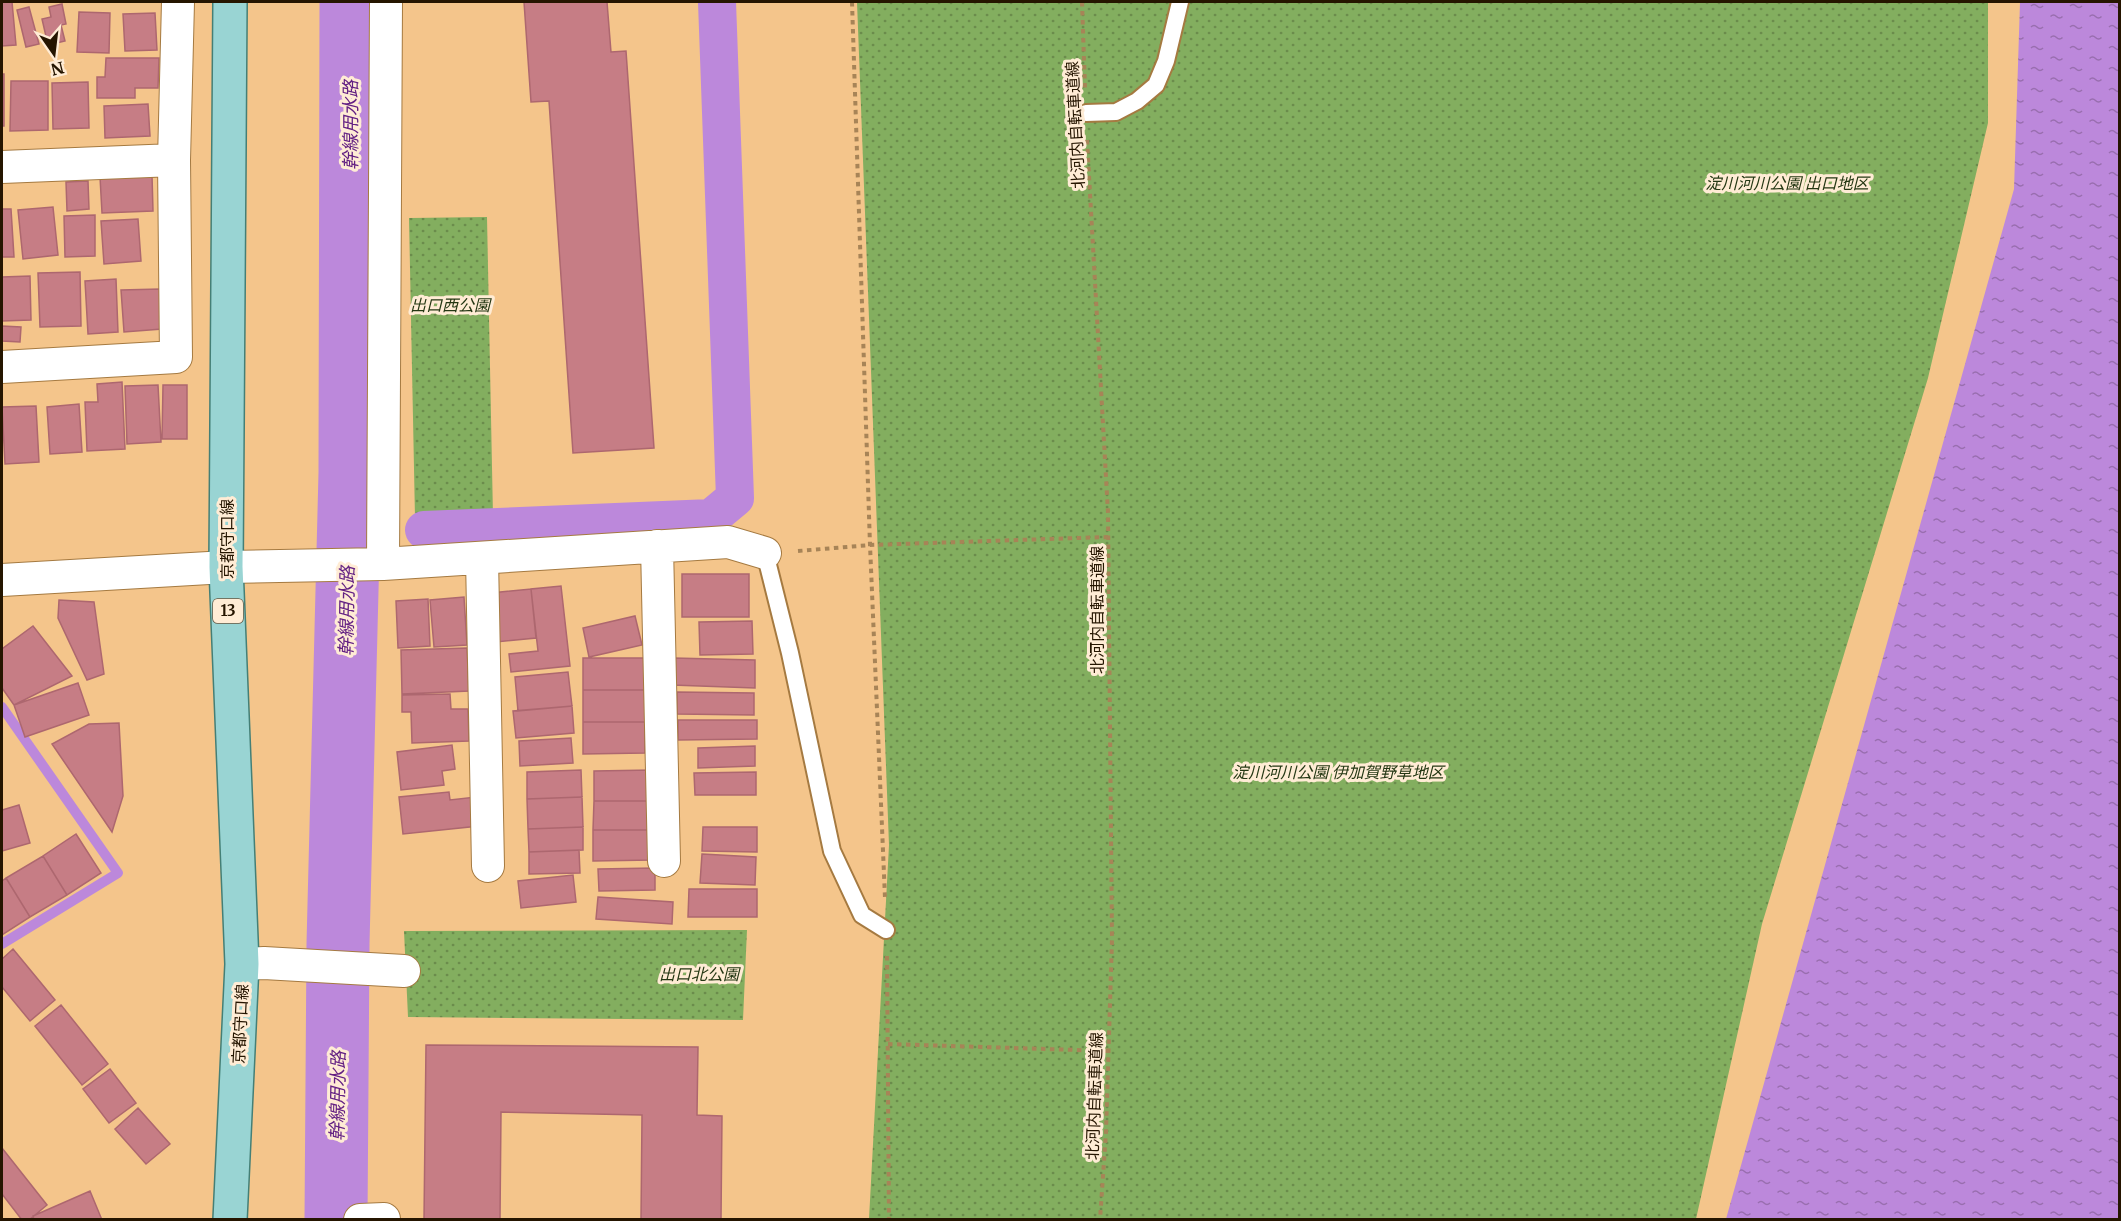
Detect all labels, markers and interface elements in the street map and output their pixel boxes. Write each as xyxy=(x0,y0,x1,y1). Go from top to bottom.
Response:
north arrow xyxy=(24,24,84,84)
text: N xyxy=(49,57,66,80)
street label: 北河内自転車道線 xyxy=(1062,61,1088,189)
water label: 幹線用水路 xyxy=(339,78,362,170)
park label: 淀川河川公園 出口地区 xyxy=(1705,173,1871,193)
park label: 出口西公園 xyxy=(410,295,492,315)
street label: 京都守口線 xyxy=(217,499,237,579)
street label: 北河内自転車道線 xyxy=(1087,546,1107,674)
water label: 幹線用水路 xyxy=(334,564,359,656)
road number: 13 xyxy=(213,599,243,623)
park label: 淀川河川公園 伊加賀野草地区 xyxy=(1232,762,1446,782)
park label: 出口北公園 xyxy=(659,964,741,984)
street label: 京都守口線 xyxy=(228,984,252,1064)
street label: 北河内自転車道線 xyxy=(1082,1032,1106,1160)
water label: 幹線用水路 xyxy=(325,1049,350,1141)

